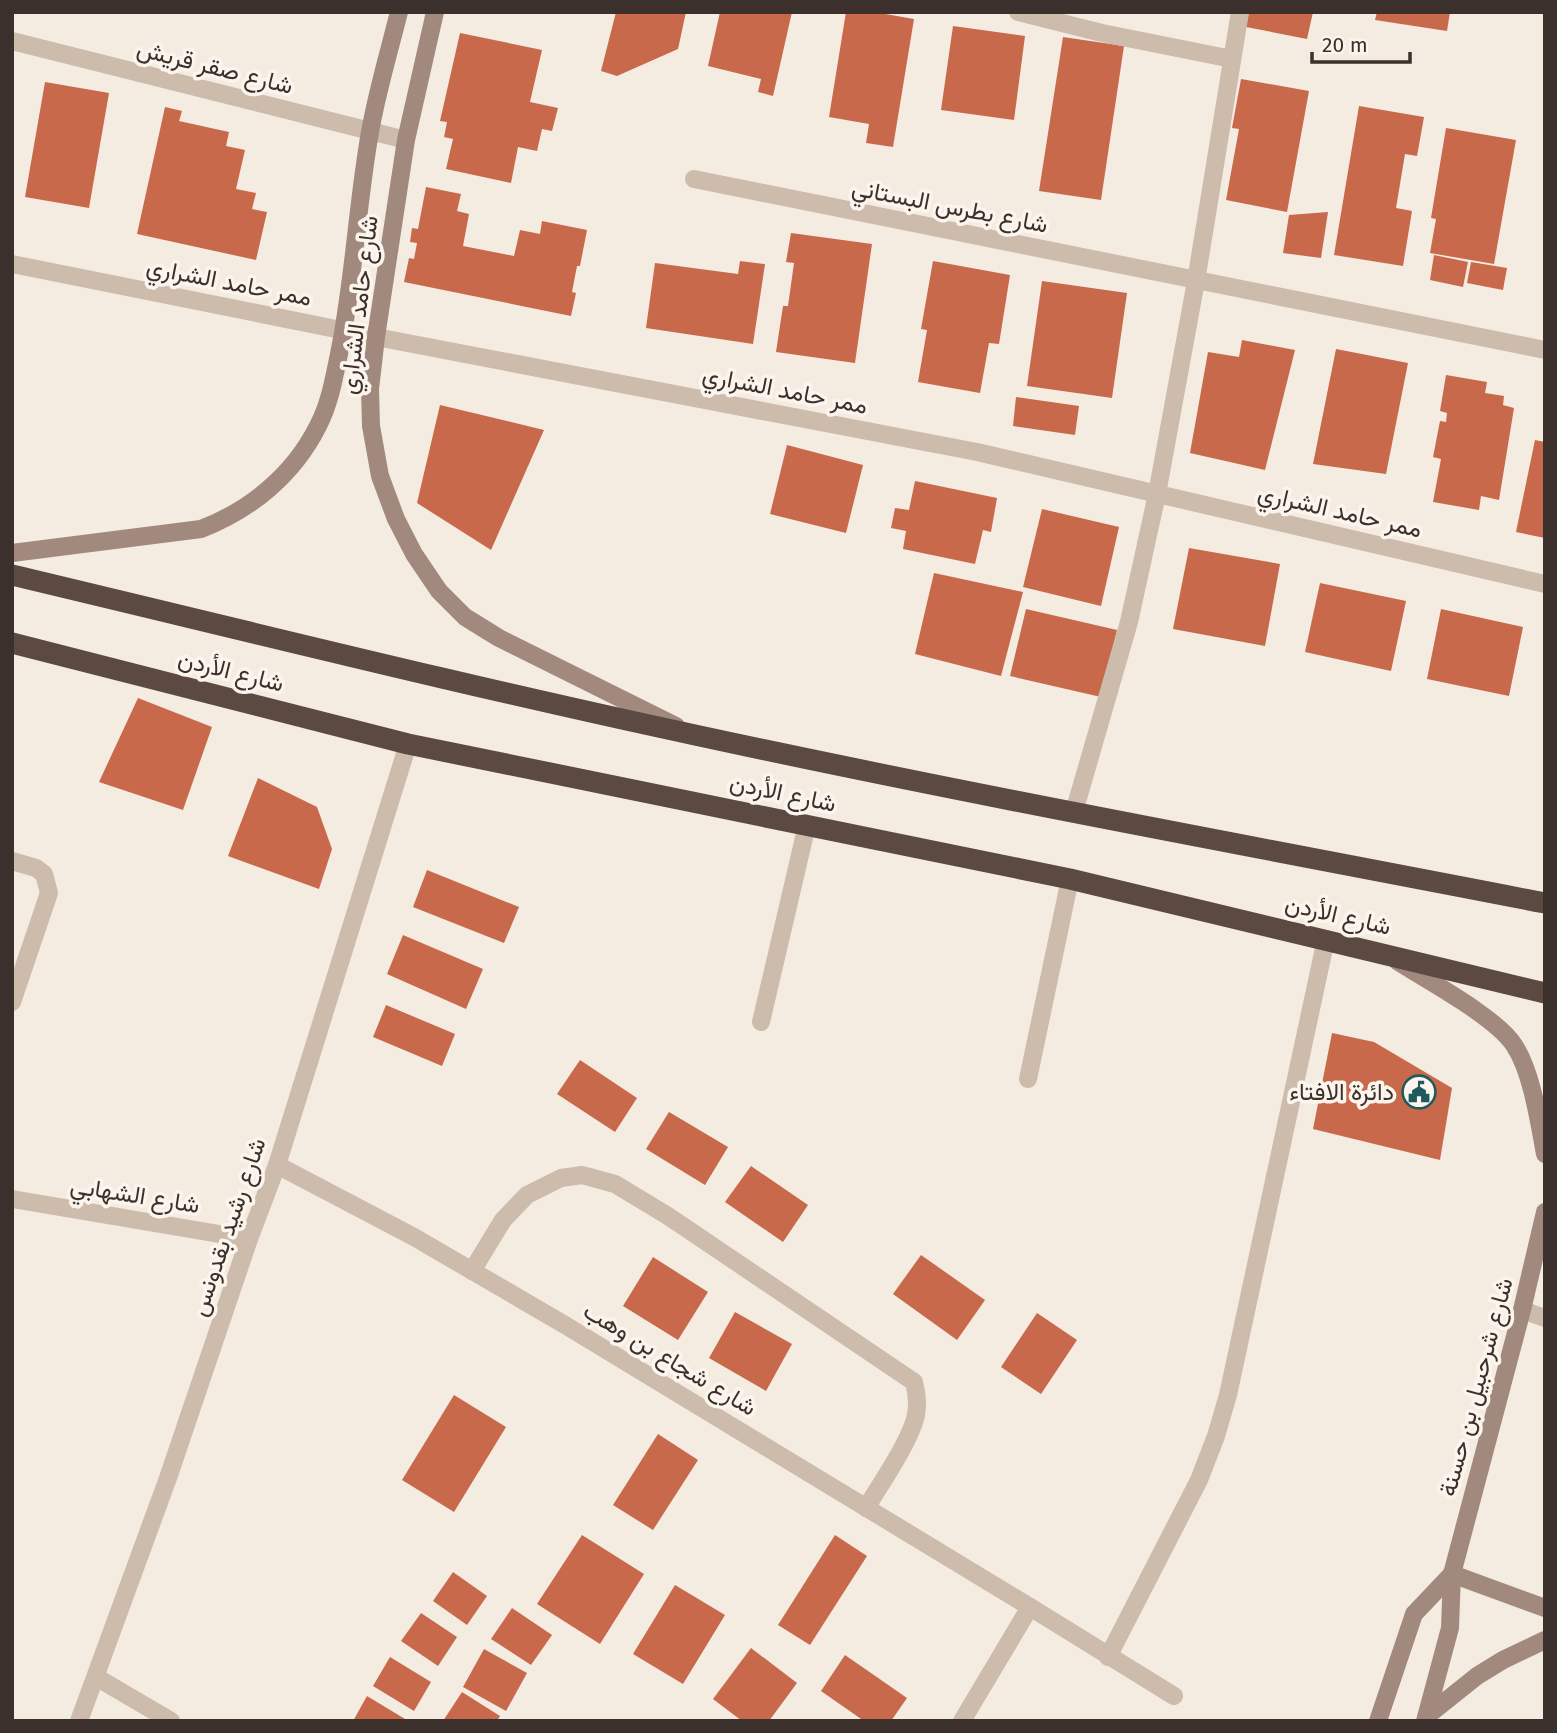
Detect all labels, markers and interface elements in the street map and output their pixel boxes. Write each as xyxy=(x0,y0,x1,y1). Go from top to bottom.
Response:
scale bar xyxy=(1312,21,1410,65)
text: 20 m xyxy=(1322,32,1368,58)
street label: شارع صقر قريش xyxy=(134,34,296,102)
street label: شارع بطرس البستاني xyxy=(849,173,1050,244)
street label: شارع حامد الشراري xyxy=(334,214,389,397)
street label: ممر حامد الشراري xyxy=(143,252,314,317)
street label: ممر حامد الشراري xyxy=(699,360,870,425)
street label: ممر حامد الشراري xyxy=(1254,479,1425,548)
street label: شارع الأردن xyxy=(175,644,287,700)
street label: شارع الأردن xyxy=(727,768,839,820)
street label: شارع الأردن xyxy=(1282,889,1394,943)
public building icon: دائرة الافتاء xyxy=(1400,1073,1438,1111)
place label: دائرة الافتاء xyxy=(1289,1078,1394,1107)
street label: شارع رشيد بقدونس xyxy=(184,1134,274,1320)
street label: شارع الشهابي xyxy=(68,1171,202,1224)
street label: شارع شرحبيل بن حسنة xyxy=(1433,1275,1521,1500)
street label: شارع شجاع بن وهب xyxy=(577,1296,762,1423)

